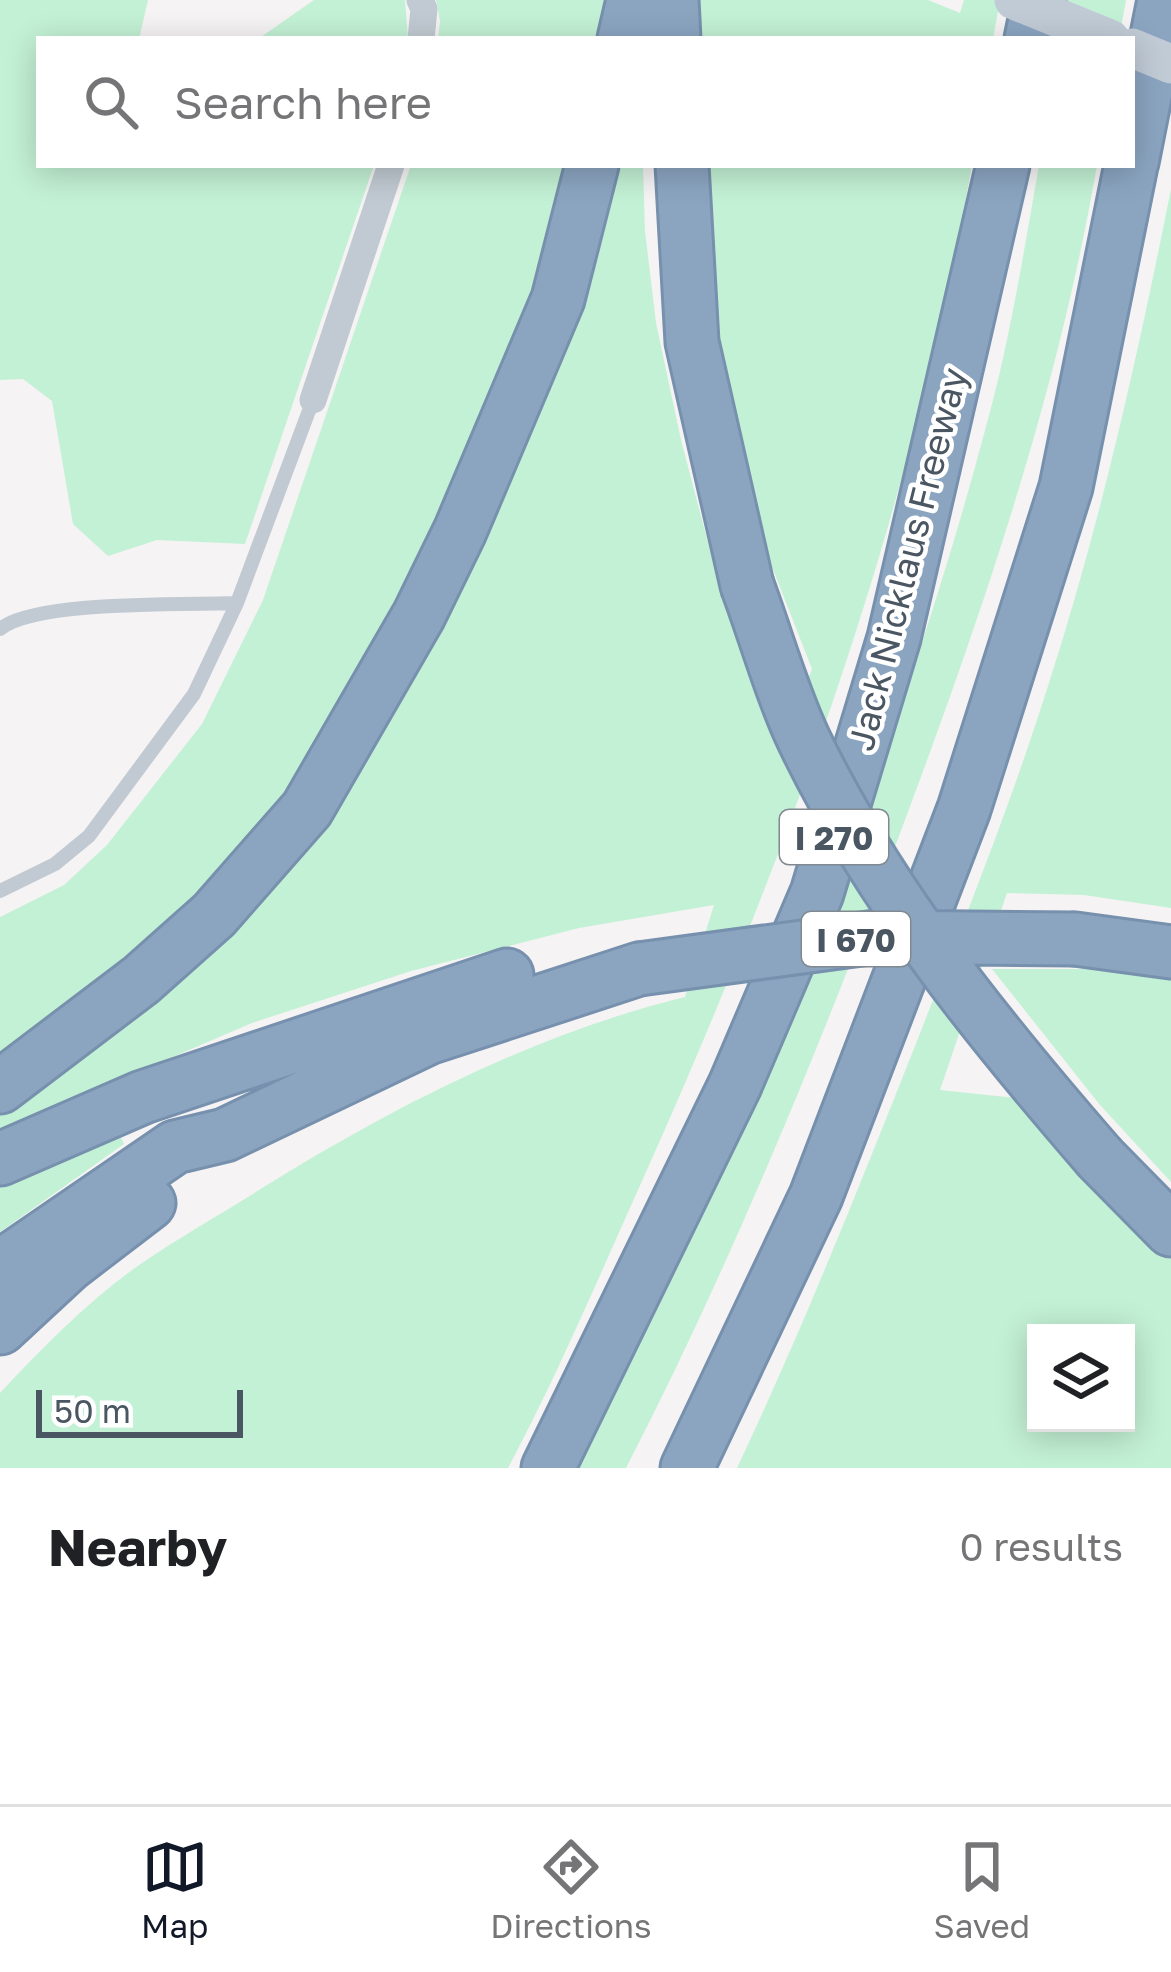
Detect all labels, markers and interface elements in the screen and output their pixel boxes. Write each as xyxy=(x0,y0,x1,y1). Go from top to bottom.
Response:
search box xyxy=(36,36,1135,168)
icon: search xyxy=(78,69,144,135)
text: Search here xyxy=(174,75,432,129)
street label: Jack Nicklaus Freeway xyxy=(839,363,975,755)
road number: I 270 xyxy=(780,810,888,864)
road number: I 670 xyxy=(802,912,910,966)
map controls xyxy=(1027,1324,1135,1432)
button: layers xyxy=(1027,1324,1135,1432)
scale bar xyxy=(36,1384,243,1437)
text: 50 m xyxy=(54,1391,131,1430)
text: Nearby xyxy=(48,1516,227,1577)
text: 0 results xyxy=(959,1523,1123,1570)
tab: Map xyxy=(141,1834,208,1945)
tab: Directions xyxy=(490,1834,652,1945)
tab: Saved xyxy=(934,1834,1030,1945)

